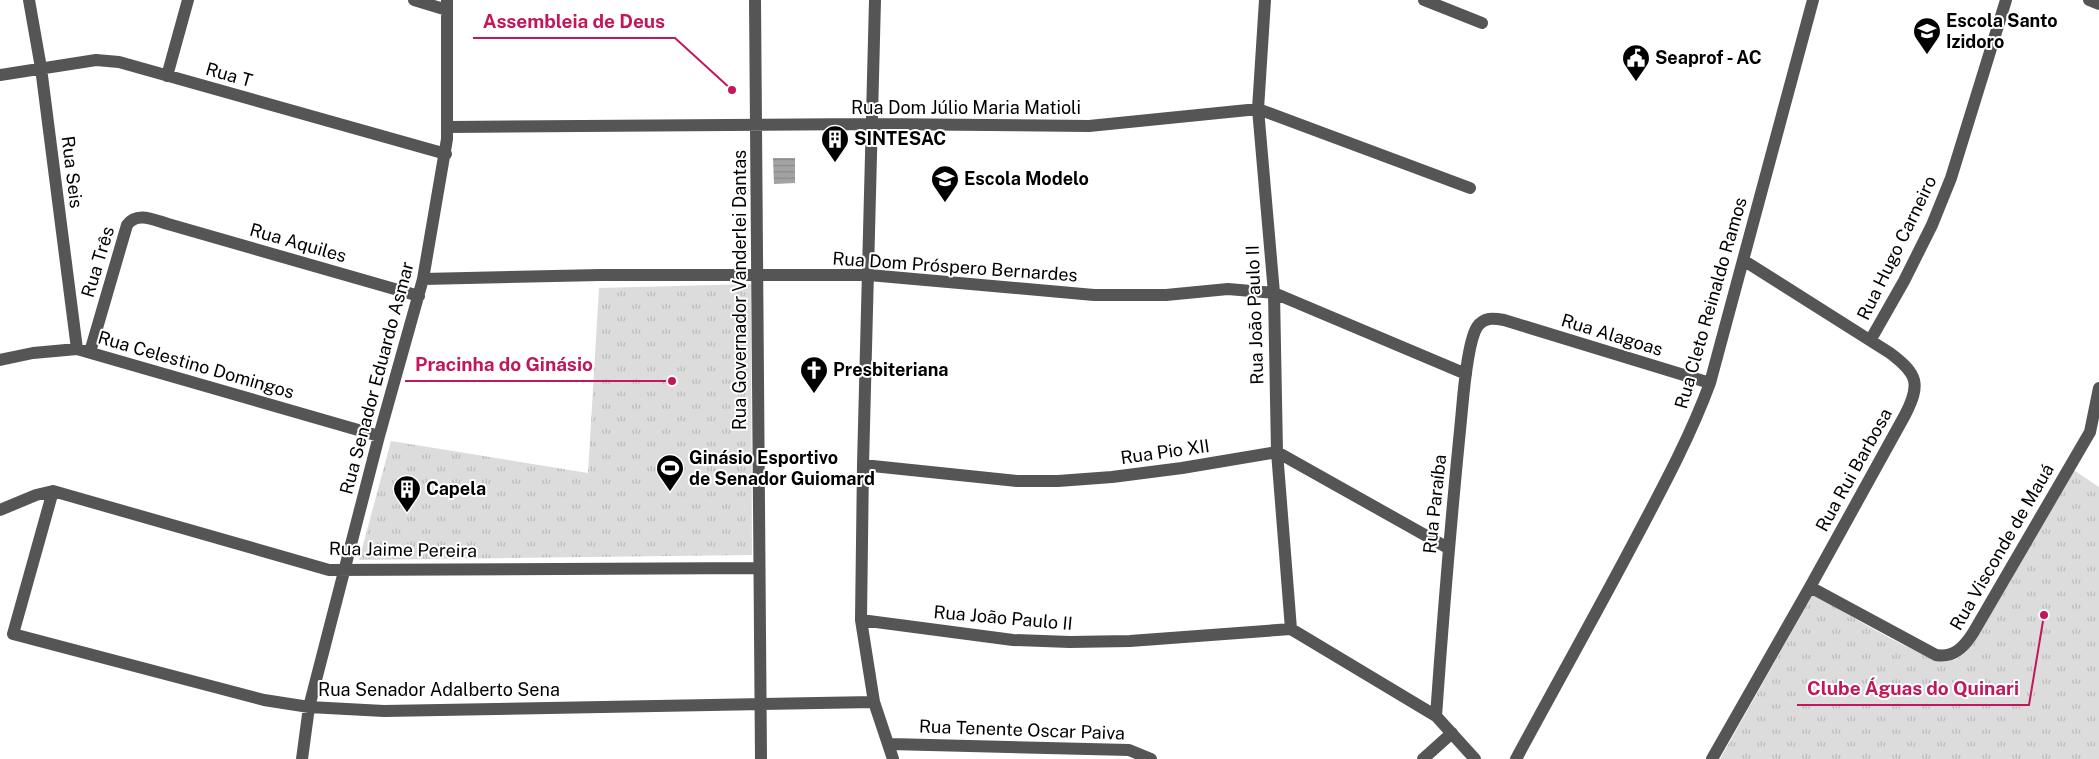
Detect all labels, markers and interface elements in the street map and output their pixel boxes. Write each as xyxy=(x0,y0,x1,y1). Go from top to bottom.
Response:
callout: Assembleia de Deus xyxy=(473,4,675,38)
text: Assembleia de Deus xyxy=(483,10,665,32)
place label: Escola Santo Izidoro xyxy=(1946,10,2058,52)
school or university icon: Escola Santo Izidoro xyxy=(1912,16,1942,55)
public building icon: Seaprof - AC xyxy=(1621,43,1651,82)
place label: Seaprof - AC xyxy=(1655,47,1762,68)
street label: Rua T xyxy=(203,58,255,91)
street label: Rua Dom Júlio Maria Matioli xyxy=(851,97,1081,118)
building icon: SINTESAC xyxy=(820,124,850,163)
place label: SINTESAC xyxy=(854,128,946,149)
street label: Rua Seis xyxy=(58,135,87,209)
street label: Rua Governador Vanderlei Dantas xyxy=(729,150,750,430)
school or university icon: Escola Modelo xyxy=(930,164,960,203)
place label: Escola Modelo xyxy=(964,168,1089,189)
street label: Rua Hugo Carneiro xyxy=(1853,172,1941,323)
street label: Rua Cleto Reinaldo Ramos xyxy=(1670,195,1751,411)
street label: Rua Aquiles xyxy=(247,219,349,266)
street label: Rua Três xyxy=(77,224,118,300)
street label: Rua João Paulo II xyxy=(1242,245,1267,385)
street label: Rua Dom Próspero Bernardes xyxy=(832,247,1078,286)
street label: Rua Senador Eduardo Asmar xyxy=(335,259,418,497)
street label: Rua Alagoas xyxy=(1559,309,1665,360)
street label: Rua Celestino Domingos xyxy=(96,326,297,403)
callout: Pracinha do Ginásio xyxy=(405,347,603,381)
text: Pracinha do Ginásio xyxy=(415,353,593,375)
church icon: Presbiteriana xyxy=(799,355,829,394)
place label: Presbiteriana xyxy=(833,359,949,380)
street label: Rua Rui Barbosa xyxy=(1811,405,1896,535)
street label: Rua Pio XII xyxy=(1119,435,1211,468)
place label: Ginásio Esportivo de Senador Guiomard xyxy=(689,447,875,489)
sports icon: Ginásio Esportivo de Senador Guiomard xyxy=(655,453,685,492)
street label: Rua Paraíba xyxy=(1419,453,1450,555)
street label: Rua Visconde de Mauá xyxy=(1945,460,2058,634)
building icon: Capela xyxy=(392,474,422,513)
place label: Capela xyxy=(426,478,486,499)
street label: Rua Jaime Pereira xyxy=(329,538,477,561)
street label: Rua João Paulo II xyxy=(933,601,1074,634)
callout: Clube Águas do Quinari xyxy=(1797,671,2029,705)
text: Clube Águas do Quinari xyxy=(1807,677,2019,699)
street label: Rua Senador Adalberto Sena xyxy=(318,679,560,700)
street label: Rua Tenente Oscar Paiva xyxy=(919,715,1125,744)

